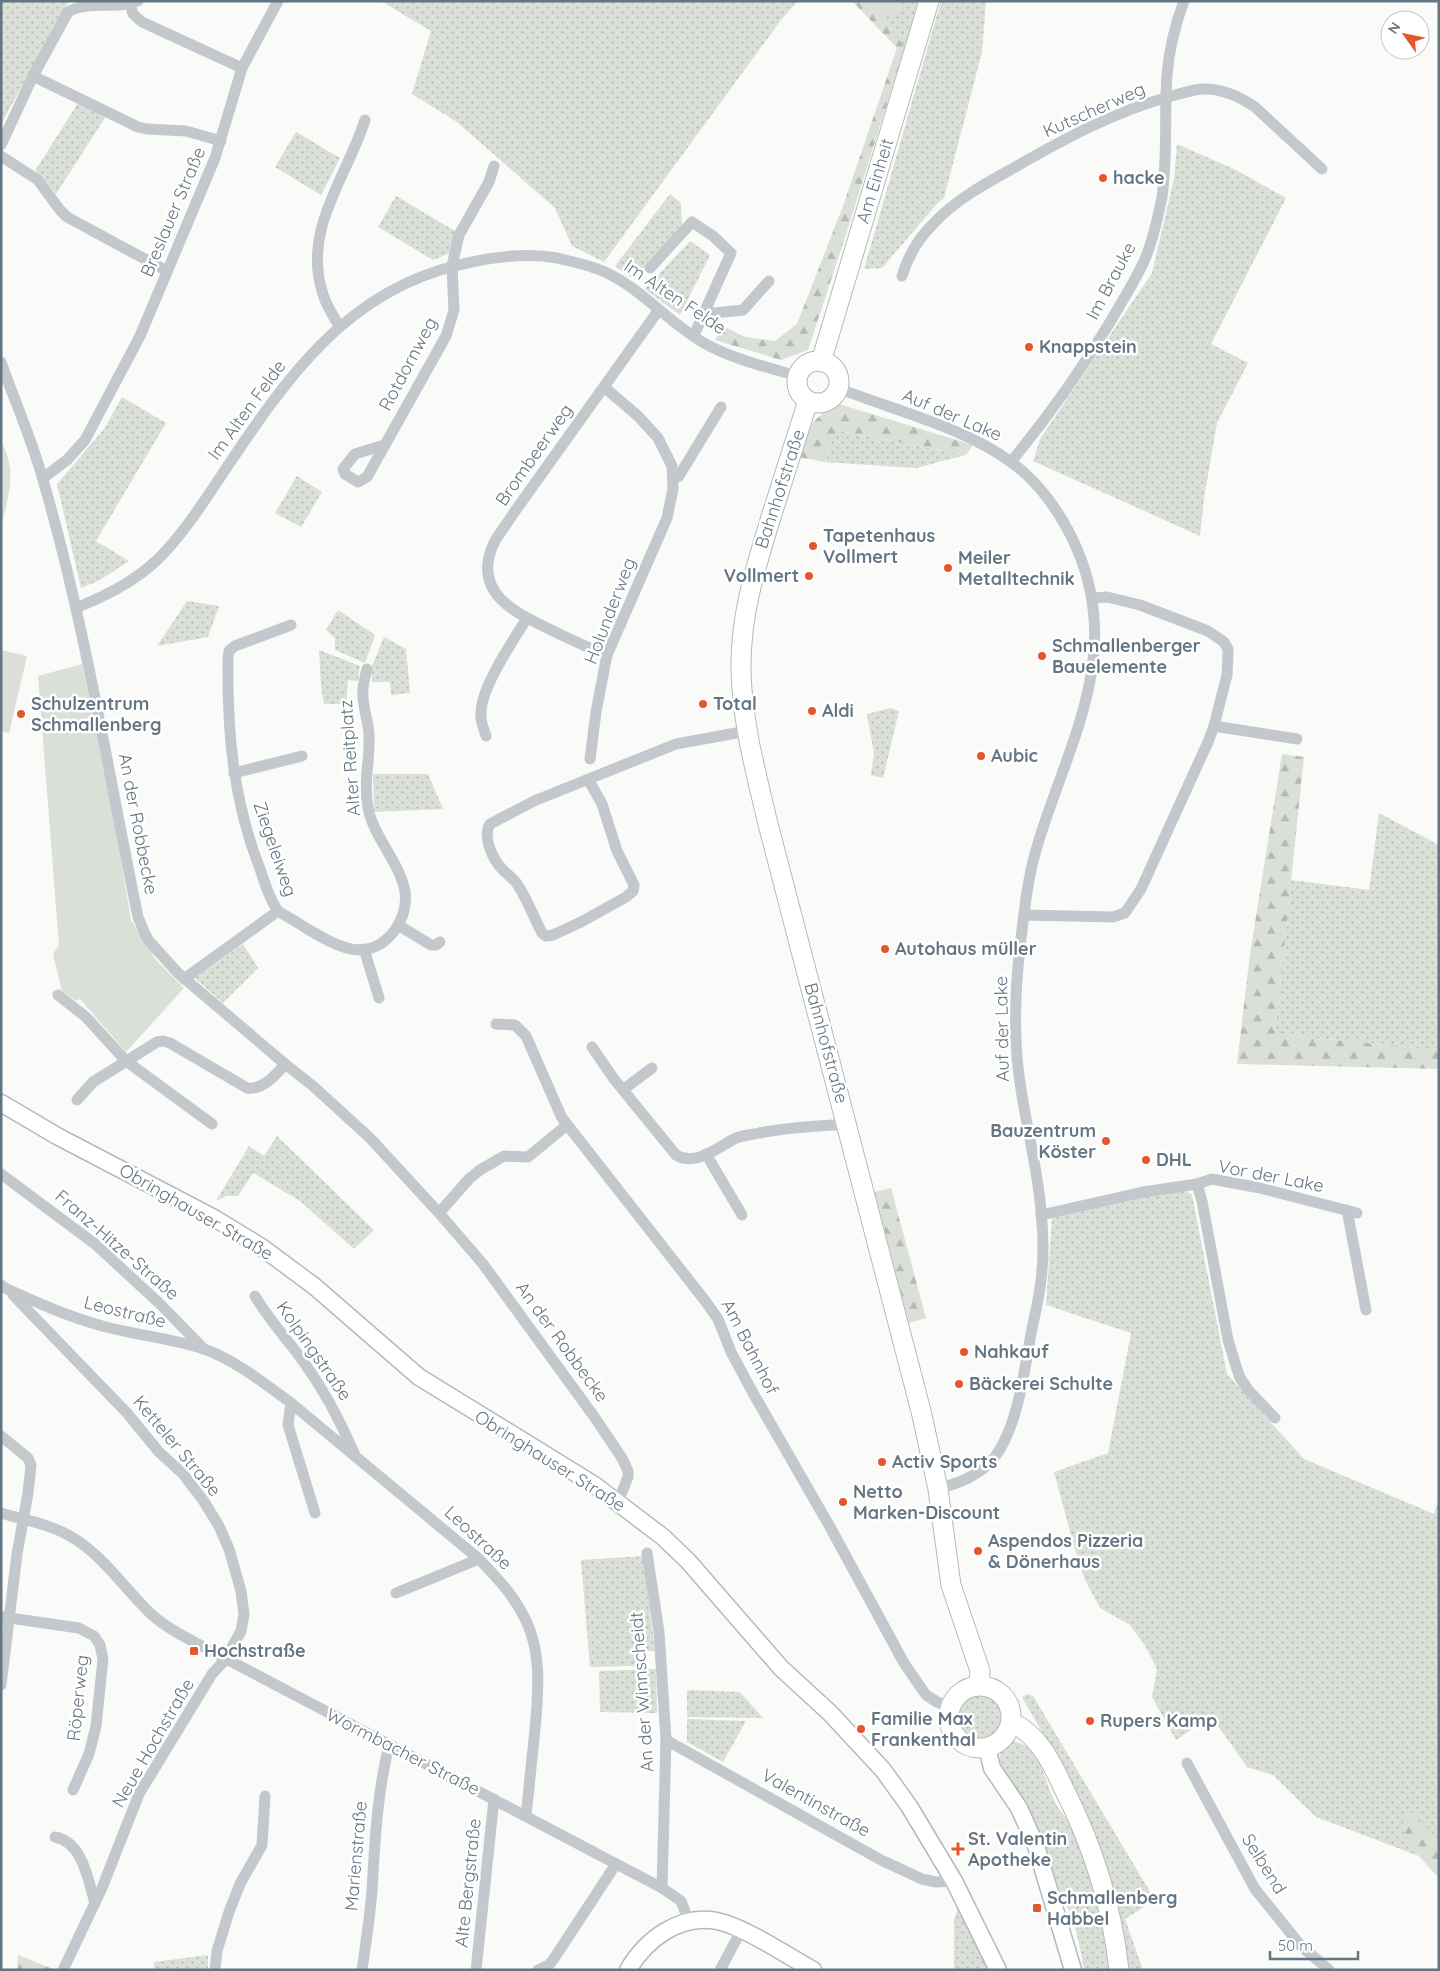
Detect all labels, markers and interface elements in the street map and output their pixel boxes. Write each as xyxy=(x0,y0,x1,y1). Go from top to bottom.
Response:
north arrow xyxy=(1380,10,1430,60)
text: N xyxy=(1384,19,1404,37)
street label: Kutscherweg xyxy=(1039,77,1148,142)
street label: Am Einheit xyxy=(851,136,898,226)
street label: Breslauer Straße xyxy=(135,143,210,280)
place label: hacke xyxy=(1113,166,1165,189)
marker: hacke xyxy=(1097,172,1109,184)
street label: Im Brauke xyxy=(1081,238,1141,324)
street label: Im Alten Felde xyxy=(620,254,731,339)
street label: Rotdornweg xyxy=(373,313,442,415)
place label: Knappstein xyxy=(1039,335,1137,358)
marker: Knappstein xyxy=(1023,341,1035,353)
street label: Im Alten Felde xyxy=(203,355,291,464)
street label: Auf der Lake xyxy=(899,383,1005,446)
street label: Brombeerweg xyxy=(490,399,577,510)
street label: Bahnhofstraße xyxy=(749,426,810,551)
place label: Tapetenhaus Vollmert xyxy=(823,524,936,568)
marker: Tapetenhaus Vollmert xyxy=(807,540,819,552)
place label: Meiler Metalltechnik xyxy=(958,546,1075,590)
street label: Holunderweg xyxy=(579,554,640,667)
marker: Meiler Metalltechnik xyxy=(942,562,954,574)
place label: Vollmert xyxy=(724,564,799,587)
marker: Vollmert xyxy=(803,570,815,582)
place label: Schmallenberger Bauelemente xyxy=(1052,634,1201,678)
marker: Schmallenberger Bauelemente xyxy=(1036,650,1048,662)
place label: Schulzentrum Schmallenberg xyxy=(31,692,161,736)
place label: Total xyxy=(713,692,757,715)
marker: Total xyxy=(697,698,709,710)
street label: Alter Reitplatz xyxy=(334,699,365,817)
place label: Aldi xyxy=(822,699,854,722)
marker: Aldi xyxy=(806,705,818,717)
marker: Schulzentrum Schmallenberg xyxy=(15,708,27,720)
place label: Aubic xyxy=(991,744,1038,767)
marker: Aubic xyxy=(975,750,987,762)
street label: An der Robbecke xyxy=(114,751,163,897)
street label: Ziegeleiweg xyxy=(248,798,303,900)
place label: Autohaus müller xyxy=(895,937,1037,960)
marker: Autohaus müller xyxy=(879,943,891,955)
street label: Auf der Lake xyxy=(989,976,1014,1082)
street label: Bahnhofstraße xyxy=(799,980,854,1106)
place label: Bauzentrum Köster xyxy=(990,1119,1096,1163)
marker: Bauzentrum Köster xyxy=(1100,1135,1112,1147)
place label: DHL xyxy=(1156,1148,1192,1171)
marker: DHL xyxy=(1140,1154,1152,1166)
street label: Vor der Lake xyxy=(1216,1154,1326,1197)
street label: Obringhauser Straße xyxy=(115,1158,277,1265)
street label: Franz-Hitze-Straße xyxy=(50,1184,184,1305)
street label: An der Robbecke xyxy=(511,1277,614,1406)
street label: Leostraße xyxy=(82,1290,169,1333)
street label: Am Bahnhof xyxy=(717,1295,784,1399)
street label: Kolpingstraße xyxy=(272,1297,357,1405)
place label: Nahkauf xyxy=(974,1340,1049,1363)
marker: Nahkauf xyxy=(958,1346,970,1358)
place label: Bäckerei Schulte xyxy=(969,1372,1113,1395)
marker: Bäckerei Schulte xyxy=(953,1378,965,1390)
street label: Ketteler Straße xyxy=(128,1390,226,1501)
street label: Obringhauser Straße xyxy=(471,1405,630,1516)
place label: Activ Sports xyxy=(892,1450,997,1473)
marker: Activ Sports xyxy=(876,1456,888,1468)
place label: Netto Marken-Discount xyxy=(853,1480,1000,1524)
marker: Netto Marken-Discount xyxy=(837,1496,849,1508)
street label: Leostraße xyxy=(440,1501,517,1575)
place label: Aspendos Pizzeria & Dönerhaus xyxy=(988,1529,1143,1573)
marker: Aspendos Pizzeria & Dönerhaus xyxy=(972,1545,984,1557)
street label: An der Winnscheidt xyxy=(624,1611,659,1773)
place label: Hochstraße xyxy=(204,1639,306,1662)
marker: Hochstraße xyxy=(188,1645,200,1657)
street label: Röperweg xyxy=(62,1654,93,1742)
street label: Neue Hochstraße xyxy=(106,1674,199,1811)
street label: Wormbacher Straße xyxy=(322,1703,484,1800)
place label: Familie Max Frankenthal xyxy=(871,1707,976,1751)
place label: Rupers Kamp xyxy=(1100,1709,1217,1732)
marker: Rupers Kamp xyxy=(1084,1715,1096,1727)
marker: Familie Max Frankenthal xyxy=(855,1723,867,1735)
street label: Valentinstraße xyxy=(758,1763,875,1842)
street label: Marienstraße xyxy=(339,1800,372,1912)
street label: Alte Bergstraße xyxy=(449,1817,486,1949)
place label: St. Valentin Apotheke xyxy=(968,1827,1067,1871)
street label: Selbend xyxy=(1237,1829,1292,1898)
marker: St. Valentin Apotheke xyxy=(952,1843,964,1855)
place label: Schmallenberg Habbel xyxy=(1047,1886,1177,1930)
marker: Schmallenberg Habbel xyxy=(1031,1902,1043,1914)
scale bar xyxy=(1270,1928,1358,1960)
text: 50 m xyxy=(1278,1936,1313,1955)

